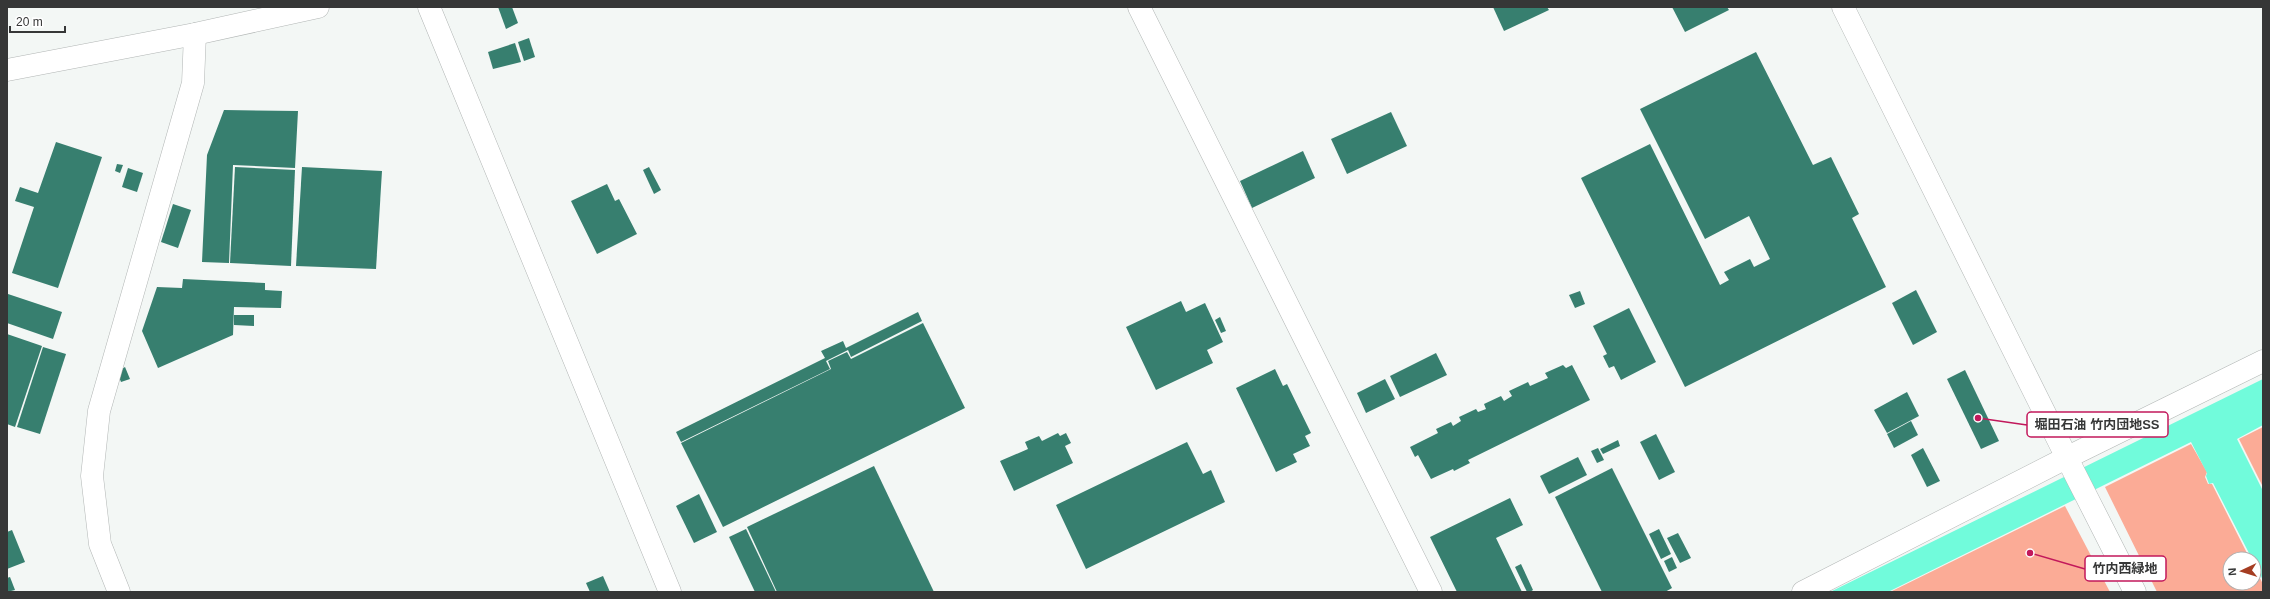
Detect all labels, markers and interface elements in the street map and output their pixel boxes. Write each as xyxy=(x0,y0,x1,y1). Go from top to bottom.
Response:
scale bar xyxy=(10,8,65,34)
text: 20 m xyxy=(16,15,43,29)
callout: 堀田石油 竹内団地SS xyxy=(2027,412,2168,437)
text: 堀田石油 竹内団地SS xyxy=(2035,417,2160,432)
north arrow xyxy=(2222,551,2262,591)
callout: 竹内西緑地 xyxy=(2085,556,2166,581)
text: 竹内西緑地 xyxy=(2092,561,2158,576)
text: N xyxy=(2226,567,2238,576)

